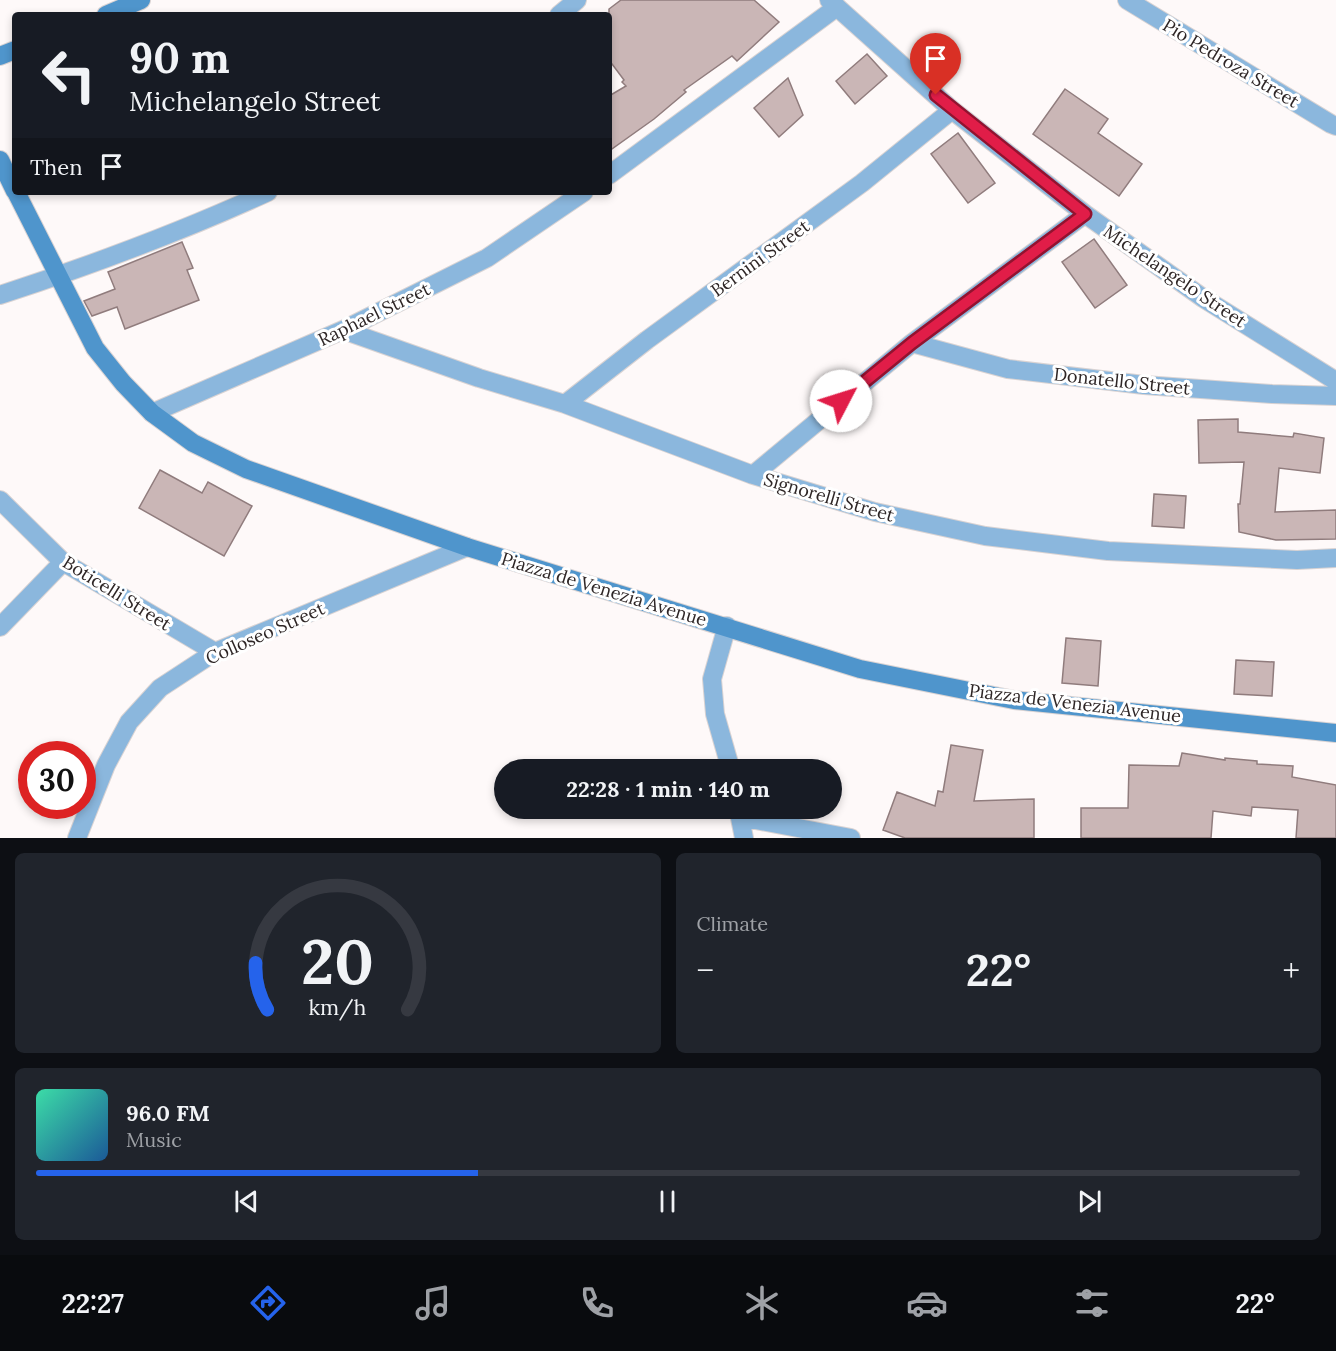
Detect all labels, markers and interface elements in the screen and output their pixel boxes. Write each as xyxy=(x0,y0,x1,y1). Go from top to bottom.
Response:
street label: Pio Pedroza Street xyxy=(1159,13,1303,113)
text: 90 m xyxy=(129,31,230,85)
pin xyxy=(910,33,961,95)
icon: left xyxy=(30,36,108,114)
icon: arrive xyxy=(919,42,952,75)
text: Michelangelo Street xyxy=(129,84,380,118)
icon: arrive xyxy=(95,150,128,183)
text: Then xyxy=(30,153,83,181)
street label: Bernini Street xyxy=(706,214,814,302)
street label: Michelangelo Street xyxy=(1099,220,1251,332)
street label: Raphael Street xyxy=(314,277,434,351)
street label: Donatello Street xyxy=(1053,362,1191,400)
position arrow xyxy=(809,369,873,433)
street label: Signorelli Street xyxy=(761,467,897,527)
street label: Piazza de Venezia Avenue xyxy=(498,547,710,631)
street label: Boticelli Street xyxy=(58,550,176,636)
street label: Colloseo Street xyxy=(202,597,328,669)
street label: Piazza de Venezia Avenue xyxy=(968,679,1183,727)
speed limit sign: 30 xyxy=(18,741,96,819)
text: 22:28 · 1 min · 140 m xyxy=(566,775,770,803)
text: Climate xyxy=(697,911,768,936)
text: 20 xyxy=(301,921,374,1001)
text: 22° xyxy=(966,941,1031,998)
text: − xyxy=(697,949,714,991)
text: + xyxy=(1282,949,1300,991)
text: km/h xyxy=(309,993,367,1021)
text: 96.0 FM xyxy=(126,1099,210,1127)
text: Music xyxy=(126,1127,182,1152)
icon: previous xyxy=(230,1185,263,1218)
icon: pause xyxy=(651,1185,684,1218)
icon: next xyxy=(1073,1185,1106,1218)
icon: directions xyxy=(247,1282,289,1324)
icon: music xyxy=(412,1282,454,1324)
icon: phone xyxy=(576,1282,618,1324)
icon: climate xyxy=(741,1282,783,1324)
icon: car xyxy=(906,1282,948,1324)
icon: filters xyxy=(1071,1282,1113,1324)
text: 22:27 xyxy=(61,1286,124,1320)
text: 22° xyxy=(1235,1286,1275,1320)

